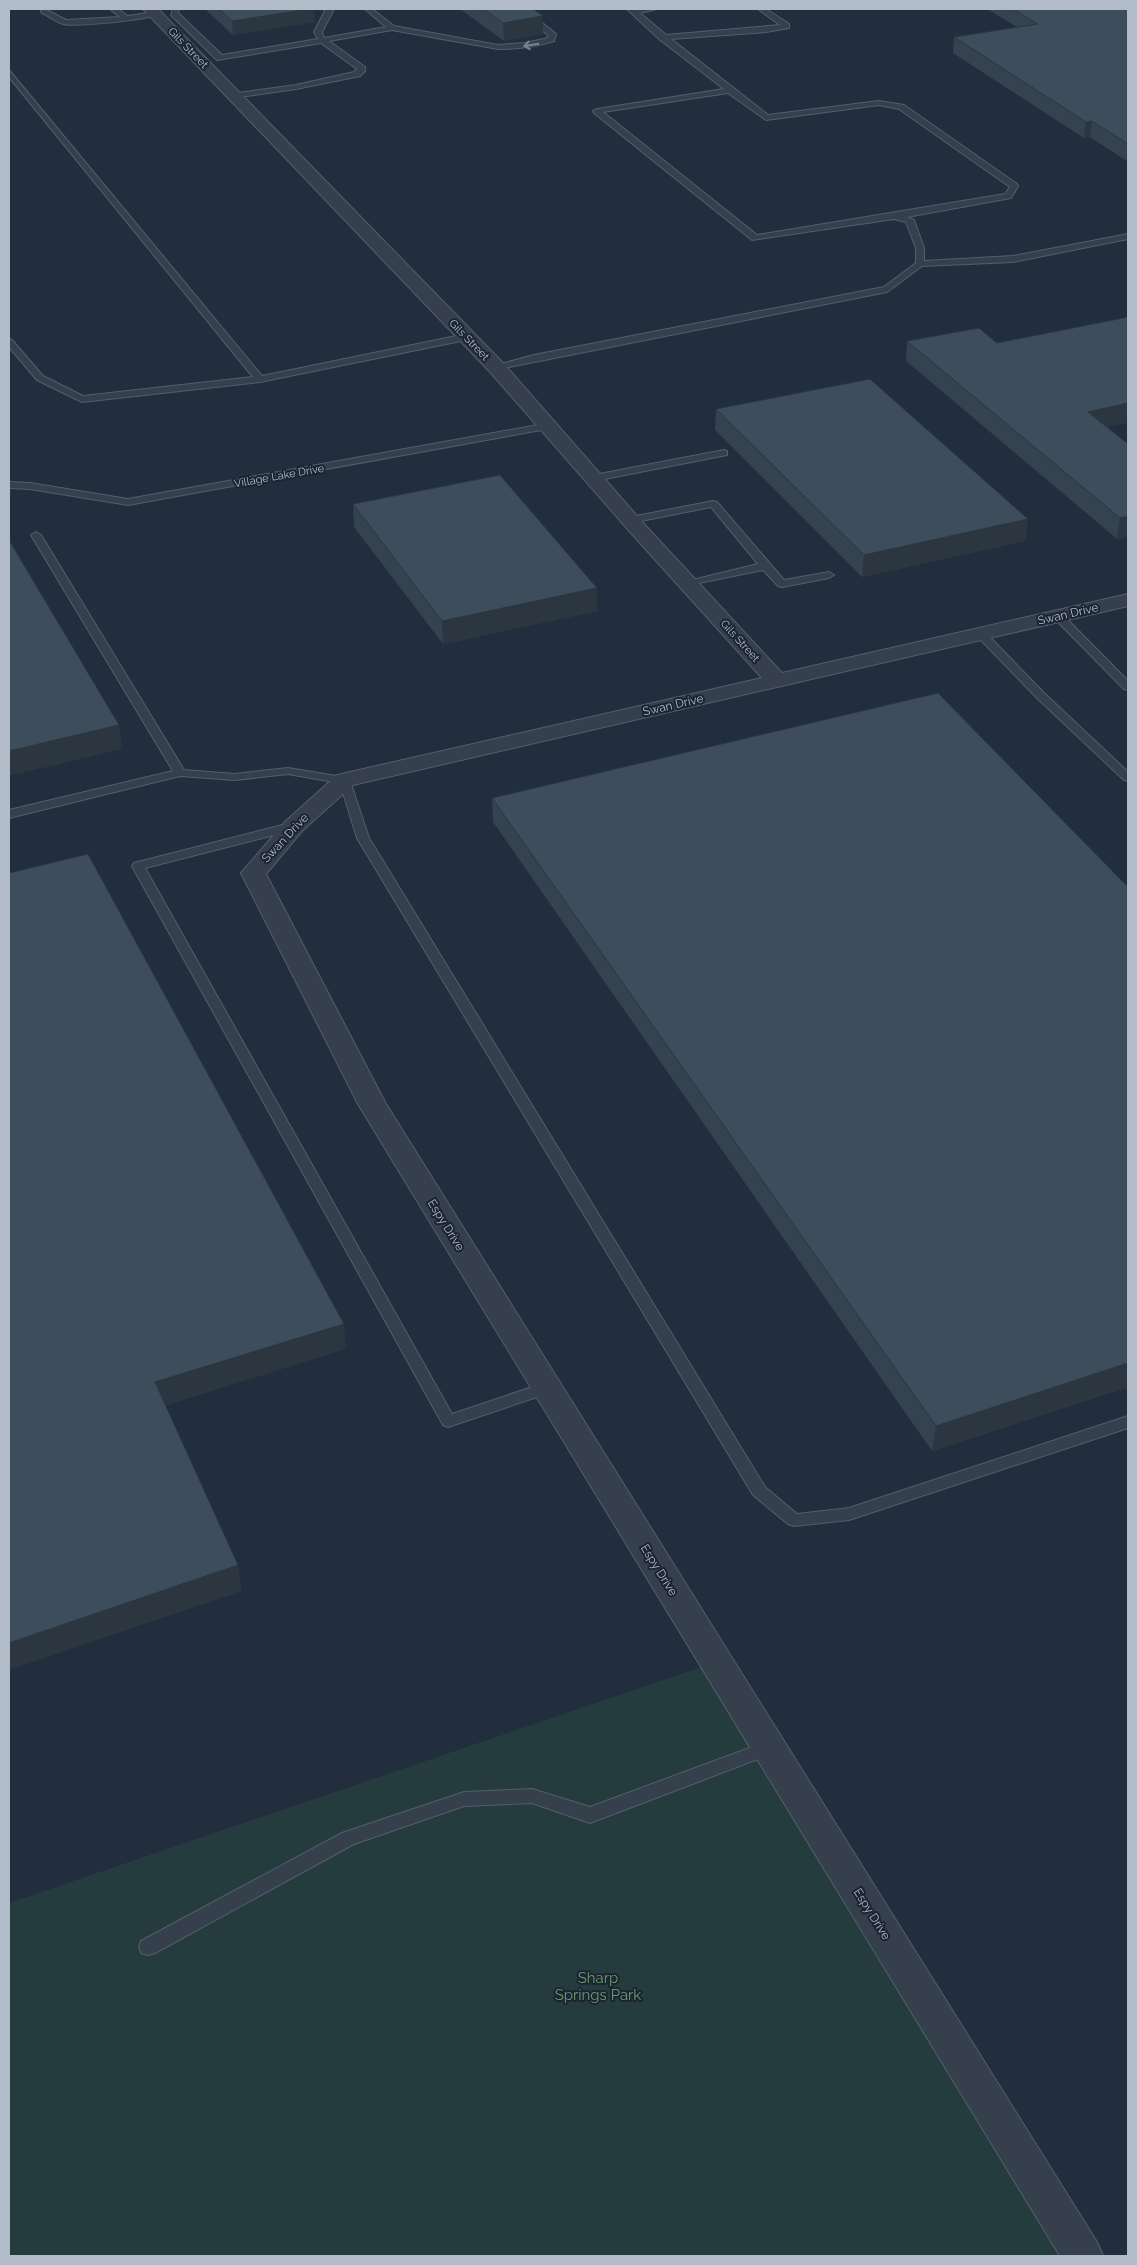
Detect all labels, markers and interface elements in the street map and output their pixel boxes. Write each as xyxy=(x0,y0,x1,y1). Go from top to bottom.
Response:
street label: Gils Street xyxy=(165,25,211,71)
one-way arrow xyxy=(523,40,539,50)
street label: Gils Street xyxy=(446,317,492,363)
street label: Village Lake Drive xyxy=(233,462,326,490)
street label: Swan Drive xyxy=(1036,600,1100,628)
street label: Gils Street xyxy=(718,617,762,665)
street label: Swan Drive xyxy=(641,691,705,719)
street label: Swan Drive xyxy=(259,811,311,865)
street label: Espy Drive xyxy=(425,1197,467,1253)
street label: Espy Drive xyxy=(638,1542,680,1598)
street label: Espy Drive xyxy=(851,1886,893,1942)
park label: Sharp Springs Park xyxy=(555,1969,641,2004)

